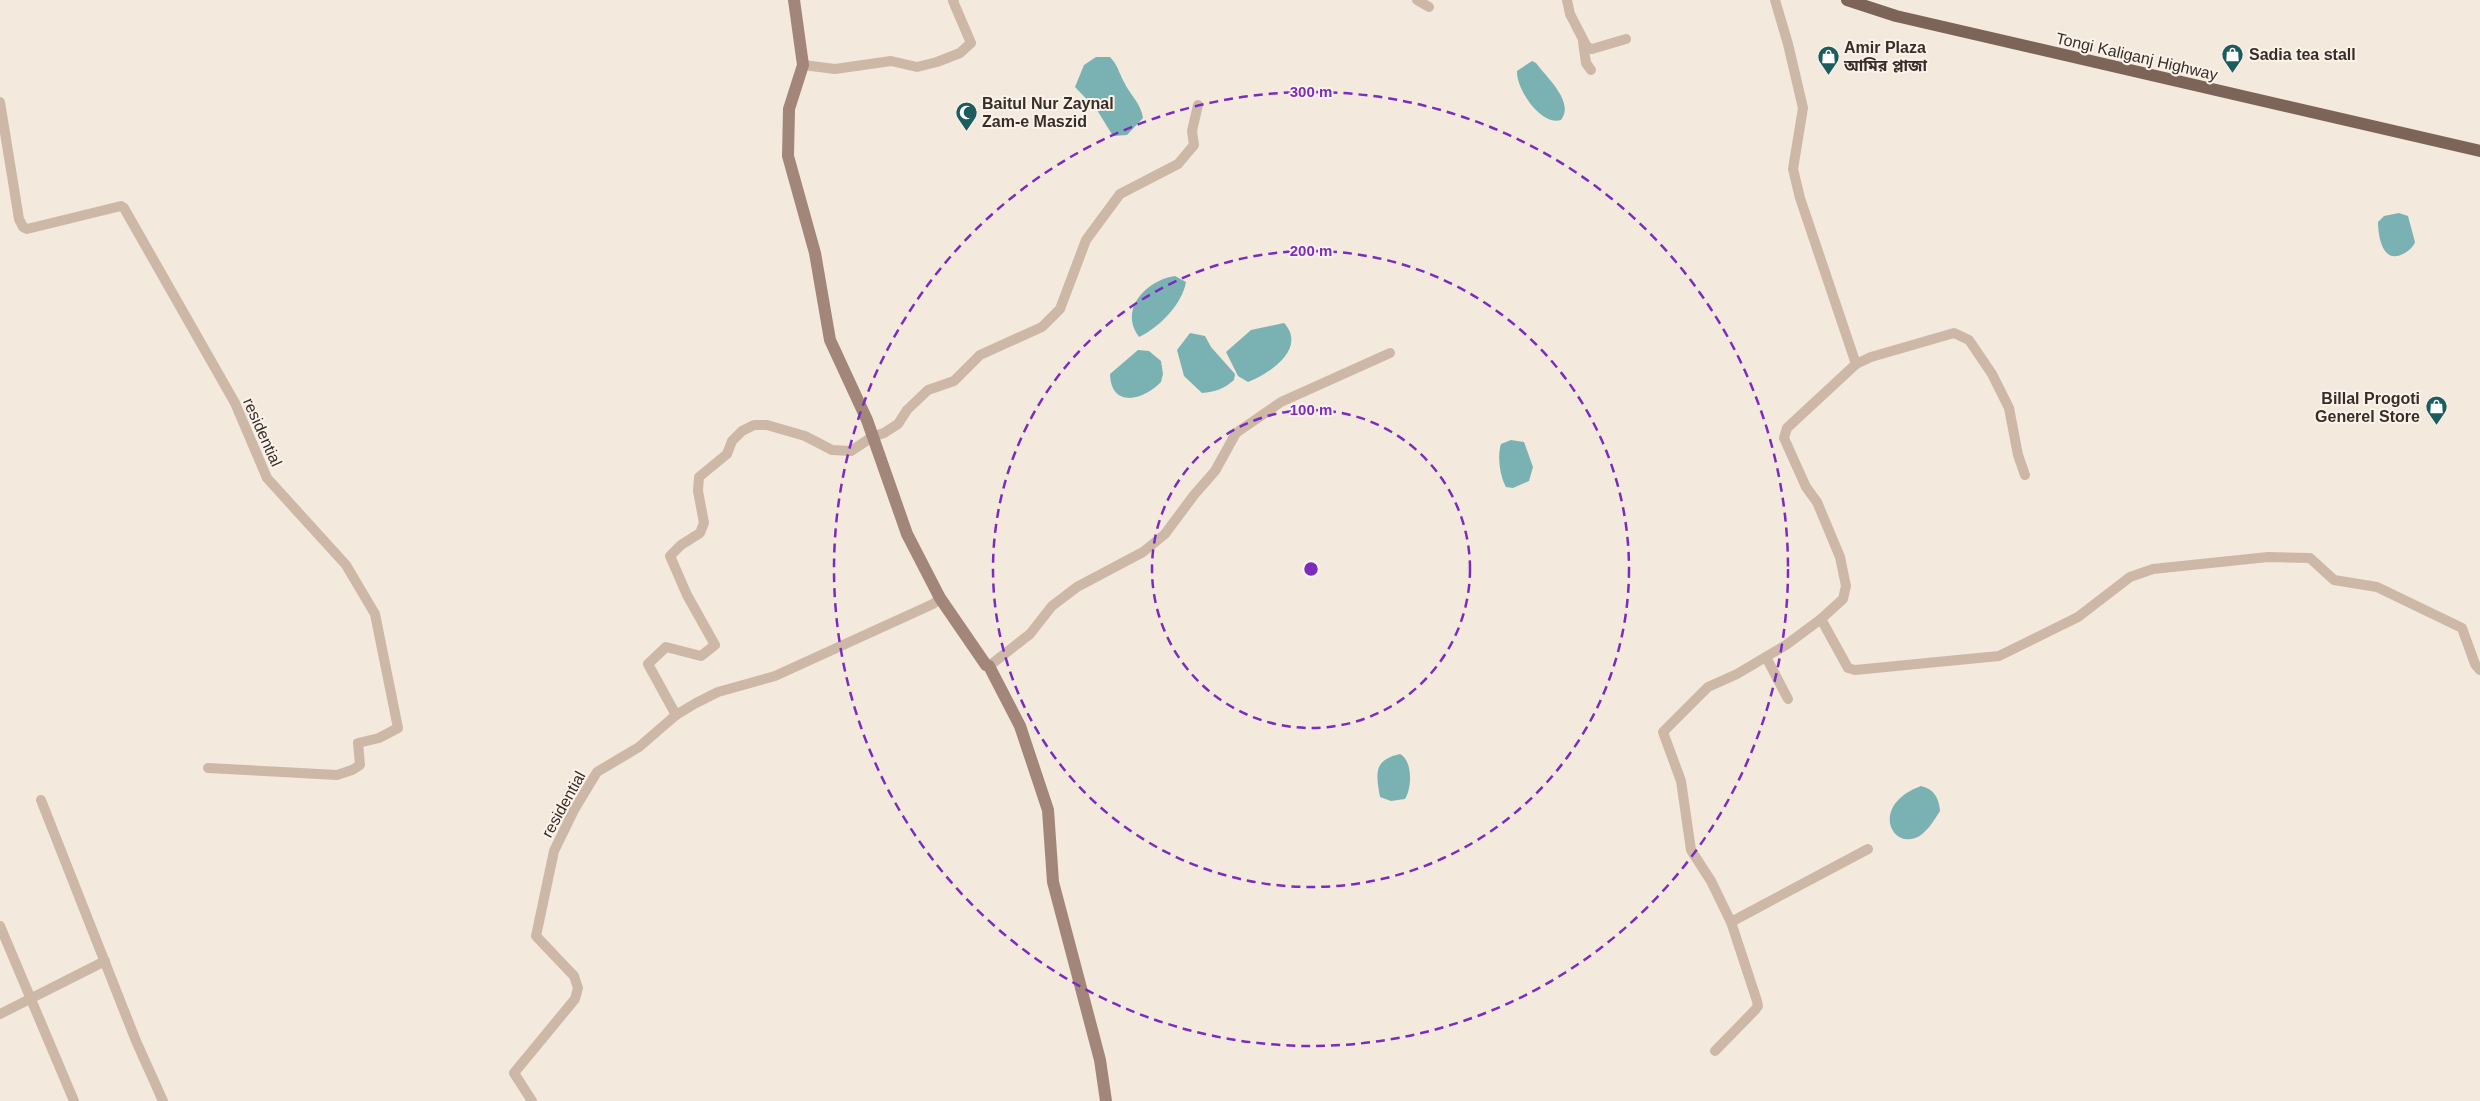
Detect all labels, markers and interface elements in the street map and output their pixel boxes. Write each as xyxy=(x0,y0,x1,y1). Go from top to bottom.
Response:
street label: Tongi Kaliganj Highway xyxy=(2054,30,2219,83)
place label: Amir Plaza আমির প্লাজা xyxy=(1843,39,1928,74)
shop icon: Sadia tea stall xyxy=(2221,42,2245,73)
shop icon: Amir Plaza আমির প্লাজা xyxy=(1816,44,1840,75)
place label: Sadia tea stall xyxy=(2249,46,2356,63)
text: 300 m xyxy=(1290,83,1332,100)
place label: Baitul Nur Zaynal Zam-e Maszid xyxy=(982,95,1114,130)
mosque icon: Baitul Nur Zaynal Zam-e Maszid xyxy=(954,100,978,131)
text: 200 m xyxy=(1290,242,1332,259)
place label: Billal Progoti Generel Store xyxy=(2315,390,2420,425)
street label: residential xyxy=(240,395,285,469)
shop icon: Billal Progoti Generel Store xyxy=(2424,395,2448,426)
text: 100 m xyxy=(1290,401,1332,418)
centre of rings xyxy=(1302,560,1320,578)
street label: residential xyxy=(538,768,589,840)

